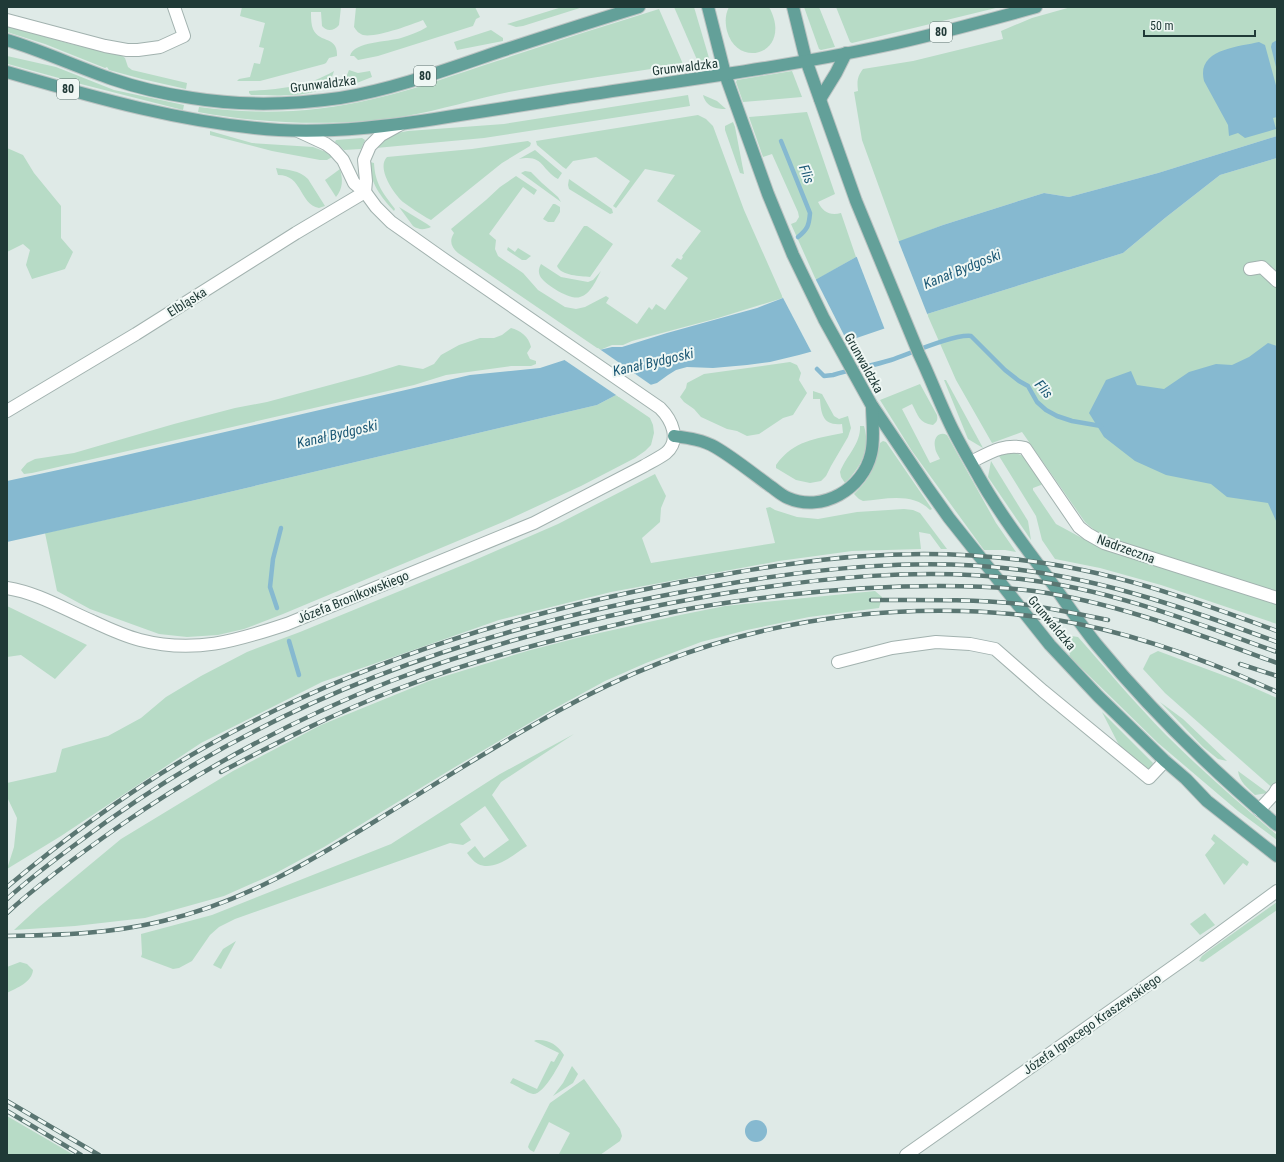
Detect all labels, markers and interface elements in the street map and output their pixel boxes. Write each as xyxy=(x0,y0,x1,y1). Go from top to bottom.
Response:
scale bar xyxy=(1144,12,1255,38)
text: 50 m xyxy=(1150,19,1174,33)
road number: 80 xyxy=(930,22,952,42)
street label: Grunwaldzka xyxy=(651,56,719,78)
road number: 80 xyxy=(414,66,436,86)
street label: Grunwaldzka xyxy=(289,73,357,95)
road number: 80 xyxy=(57,79,79,99)
water label: Flis xyxy=(796,162,818,186)
water label: Kanał Bydgoski xyxy=(921,246,1004,292)
street label: Elbląska xyxy=(165,284,209,320)
street label: Grunwaldzka xyxy=(841,330,887,396)
water label: Kanał Bydgoski xyxy=(611,345,696,379)
water label: Flis xyxy=(1032,377,1056,401)
water label: Kanał Bydgoski xyxy=(295,417,380,451)
street label: Nadrzeczna xyxy=(1095,532,1157,566)
street label: Józefa Bronikowskiego xyxy=(295,568,411,626)
street label: Grunwaldzka xyxy=(1025,593,1079,653)
street label: Józefa Ignacego Kraszewskiego xyxy=(1020,971,1164,1077)

